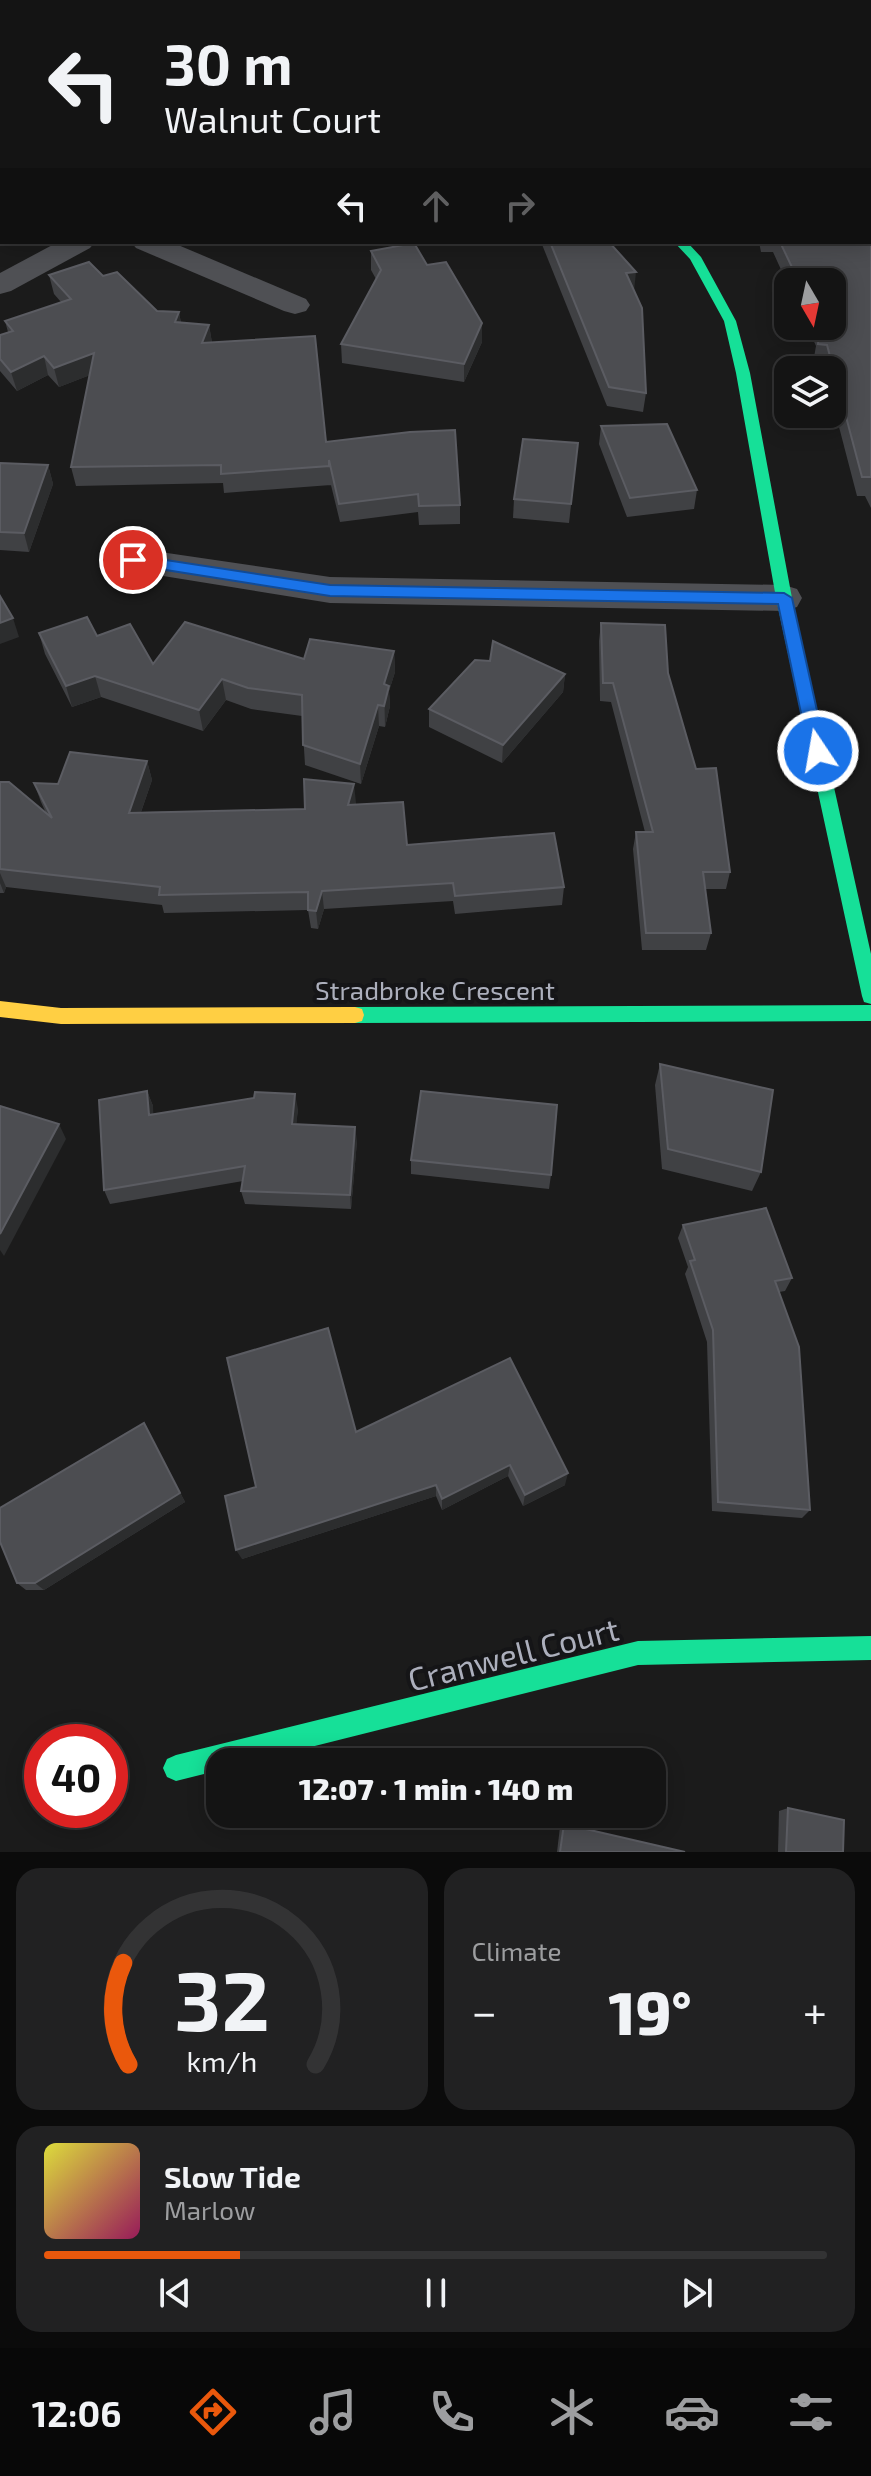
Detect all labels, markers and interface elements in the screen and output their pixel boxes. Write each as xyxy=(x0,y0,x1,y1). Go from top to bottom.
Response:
text: 30 m xyxy=(164,29,293,96)
icon: left xyxy=(32,32,136,136)
text: Walnut Court xyxy=(164,97,381,140)
icon: left xyxy=(330,184,374,228)
icon: ahead xyxy=(414,184,458,228)
icon: right xyxy=(498,184,542,228)
north arrow xyxy=(774,268,846,340)
map controls xyxy=(774,268,846,428)
button: layers xyxy=(774,356,846,428)
pin xyxy=(99,526,167,594)
icon: arrive xyxy=(111,538,155,582)
position arrow xyxy=(776,709,860,793)
street label: Stradbroke Crescent xyxy=(315,974,555,1005)
street label: Cranwell Court xyxy=(404,1608,622,1698)
speed limit sign: 40 xyxy=(24,1724,128,1828)
text: 12:07 · 1 min · 140 m xyxy=(299,1770,573,1806)
text: Climate xyxy=(472,1935,561,1966)
text: 32 xyxy=(174,1948,270,2048)
text: 19° xyxy=(608,1975,692,2047)
text: − xyxy=(472,1984,497,2037)
text: + xyxy=(803,1984,827,2037)
text: km/h xyxy=(186,2043,257,2078)
text: Slow Tide xyxy=(164,2158,301,2194)
text: Marlow xyxy=(164,2194,255,2225)
icon: previous xyxy=(153,2271,197,2315)
icon: pause xyxy=(414,2271,458,2315)
icon: next xyxy=(675,2271,719,2315)
icon: directions xyxy=(185,2384,241,2440)
icon: music xyxy=(305,2384,361,2440)
icon: phone xyxy=(424,2384,480,2440)
icon: climate xyxy=(544,2384,600,2440)
icon: car xyxy=(664,2384,720,2440)
icon: filters xyxy=(783,2384,839,2440)
text: 12:06 xyxy=(32,2391,121,2434)

